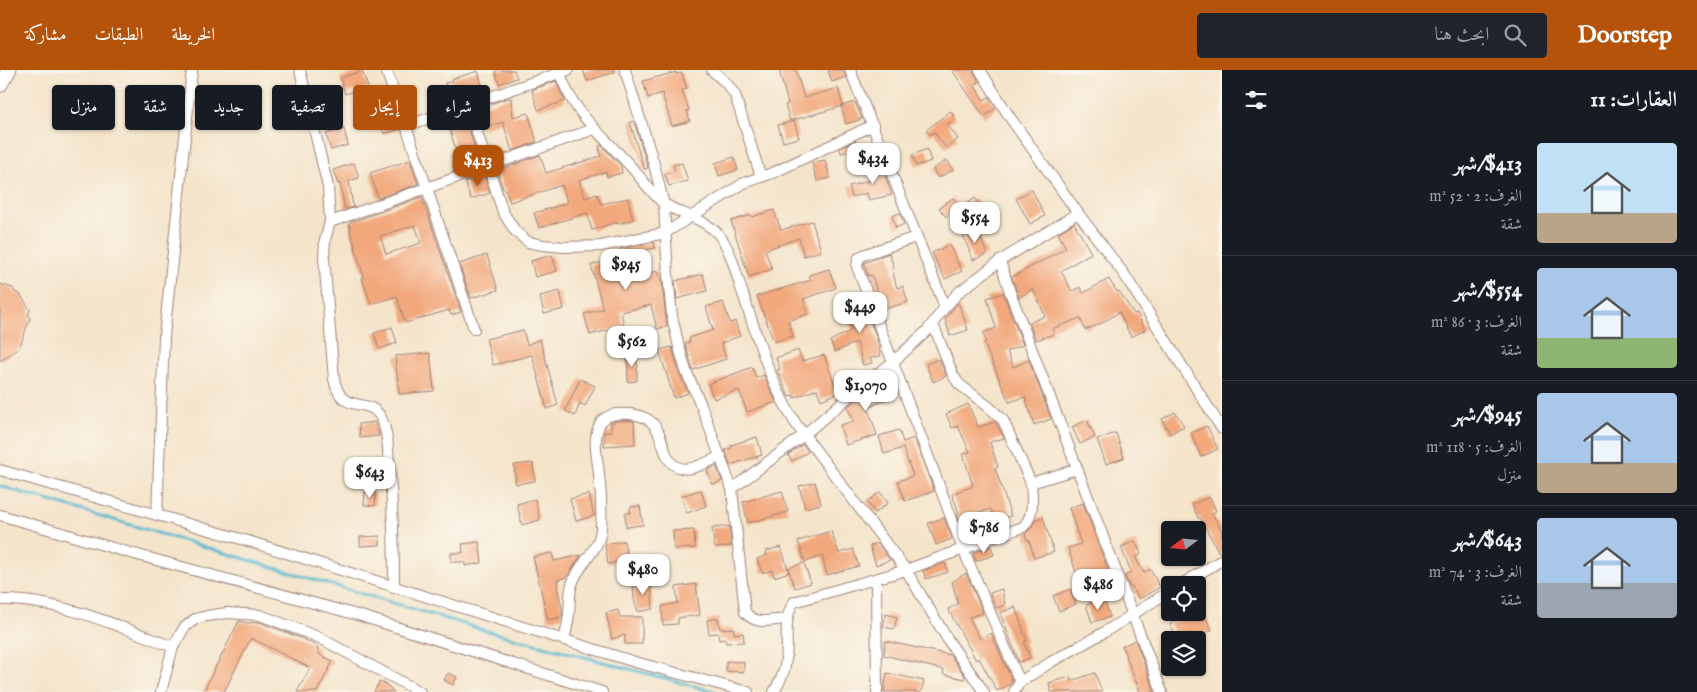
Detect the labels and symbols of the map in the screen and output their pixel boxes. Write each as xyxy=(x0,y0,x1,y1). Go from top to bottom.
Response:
pin: $434 xyxy=(843,142,903,185)
pin: $413 xyxy=(448,144,508,187)
pin: $554 xyxy=(945,202,1005,244)
pin: $945 xyxy=(596,248,656,291)
pin: $449 xyxy=(830,292,890,334)
pin: $562 xyxy=(602,326,662,368)
pin: $1,070 xyxy=(825,370,907,412)
pin: $643 xyxy=(340,456,400,499)
pin: $786 xyxy=(954,512,1014,554)
north arrow xyxy=(1161,521,1206,566)
pin: $480 xyxy=(613,554,673,596)
pin: $486 xyxy=(1068,568,1128,611)

